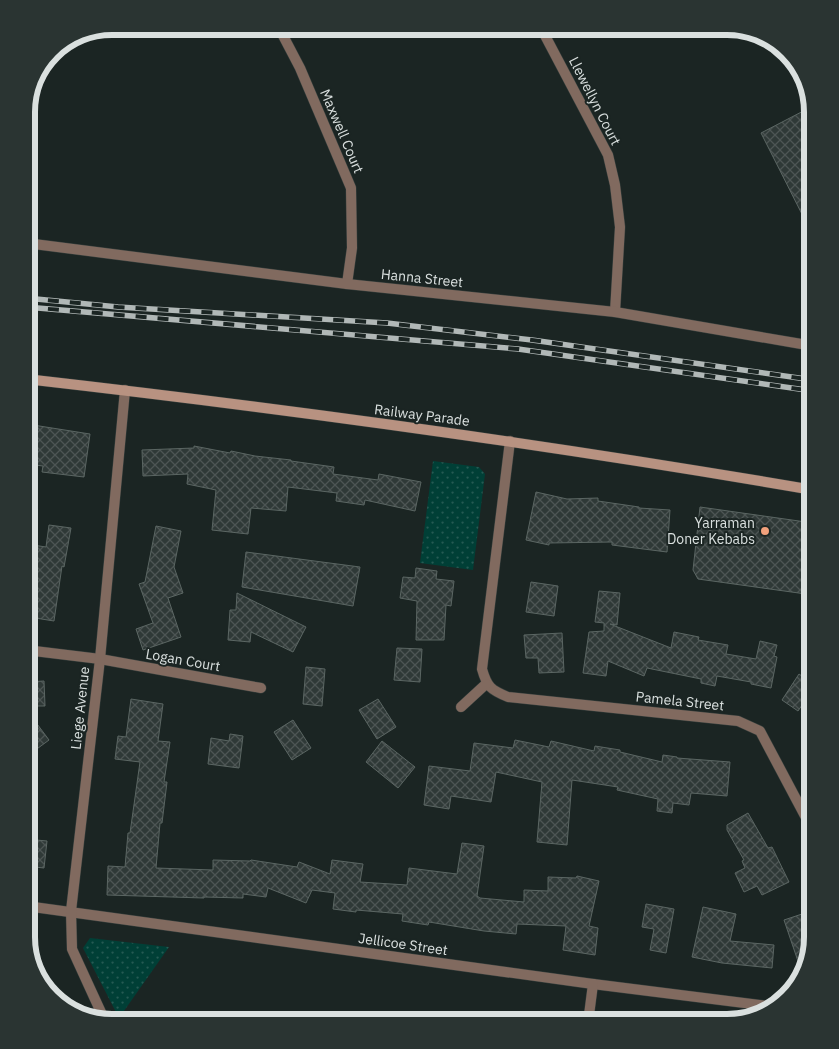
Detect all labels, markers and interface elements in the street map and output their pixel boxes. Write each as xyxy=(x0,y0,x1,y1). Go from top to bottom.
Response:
street label: Llewellyn Court xyxy=(565,54,625,148)
street label: Maxwell Court xyxy=(316,86,368,176)
street label: Hanna Street xyxy=(380,265,464,291)
street label: Railway Parade xyxy=(373,400,471,430)
place label: Yarraman Doner Kebabs xyxy=(667,514,755,548)
marker: Yarraman Doner Kebabs xyxy=(759,525,771,537)
street label: Logan Court xyxy=(144,645,222,675)
street label: Liege Avenue xyxy=(67,665,93,750)
street label: Pamela Street xyxy=(635,687,725,715)
street label: Jellicoe Street xyxy=(357,929,449,959)

